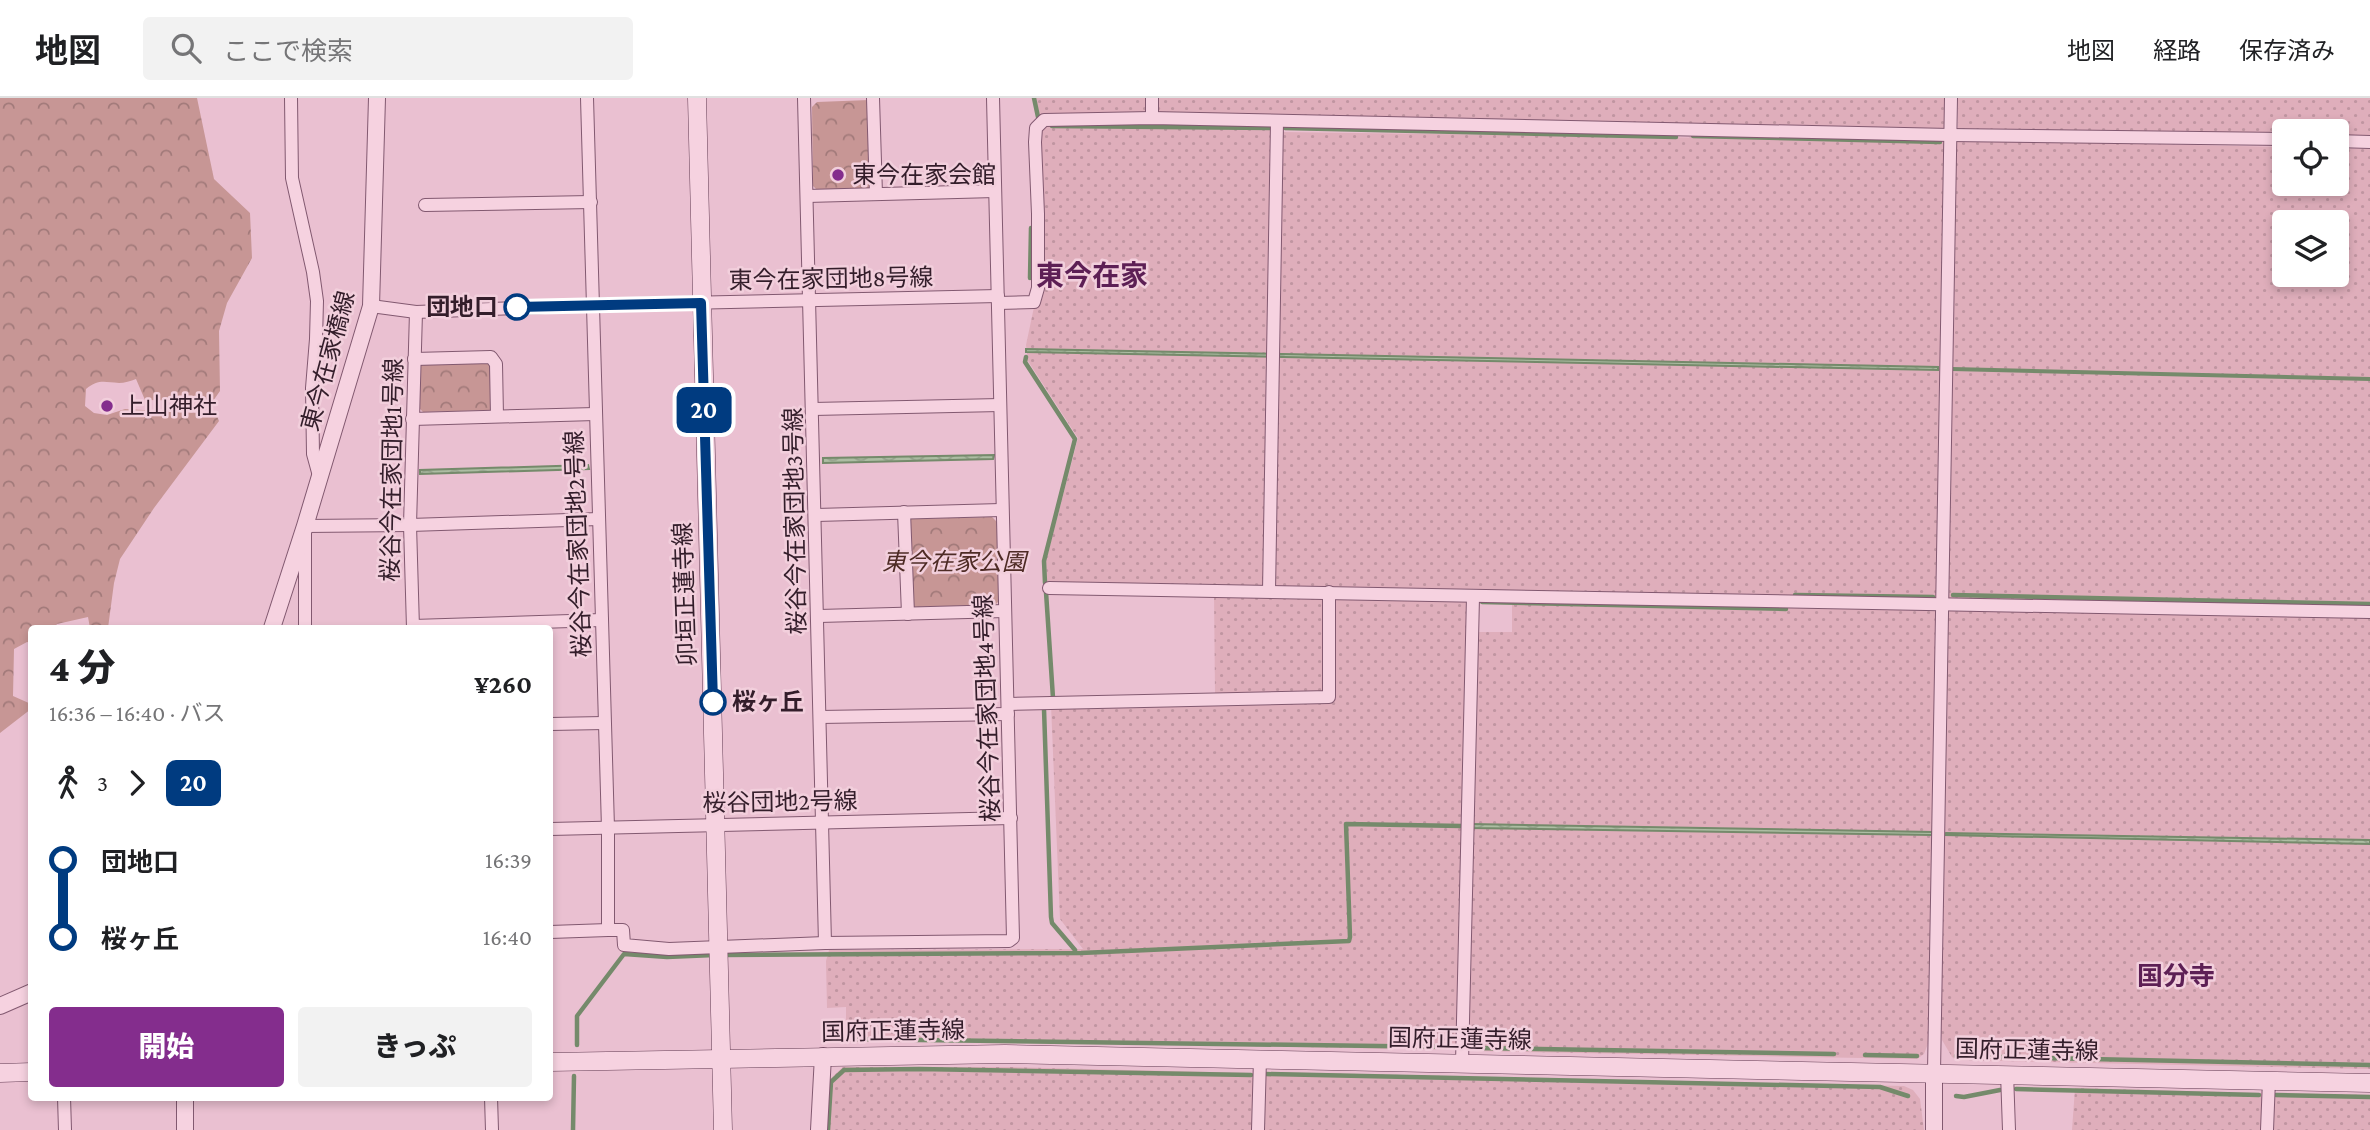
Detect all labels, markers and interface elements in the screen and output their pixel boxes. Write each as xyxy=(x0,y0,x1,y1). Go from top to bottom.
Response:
search box xyxy=(143,17,633,80)
icon: search xyxy=(167,29,205,67)
text: 地図 xyxy=(35,32,101,69)
text: ここで検索 xyxy=(223,37,353,66)
text: 地図 xyxy=(2067,37,2115,64)
text: 経路 xyxy=(2153,37,2201,64)
text: 保存済み xyxy=(2239,37,2335,64)
map controls xyxy=(2272,119,2349,287)
button: locate xyxy=(2272,119,2349,196)
place label: 東今在家会館 xyxy=(852,161,996,188)
marker: 東今在家会館 xyxy=(830,167,846,183)
button: layers xyxy=(2272,210,2349,287)
district label: 東今在家 xyxy=(1036,260,1148,291)
street label: 東今在家団地8号線 xyxy=(728,263,934,294)
street label: 東今在家橋線 xyxy=(296,288,359,434)
place label: 団地口 xyxy=(426,293,498,320)
marker: 団地口 xyxy=(504,294,530,320)
street label: 桜谷今在家団地1号線 xyxy=(376,358,407,582)
line badge: 20 xyxy=(672,387,736,433)
place label: 上山神社 xyxy=(121,392,217,419)
text: 20 xyxy=(691,396,717,423)
marker: 上山神社 xyxy=(99,398,115,414)
street label: 桜谷今在家団地3号線 xyxy=(779,407,810,635)
street label: 桜谷今在家団地2号線 xyxy=(560,430,595,658)
street label: 卯垣正蓮寺線 xyxy=(668,522,701,666)
park label: 東今在家公園 xyxy=(882,548,1029,575)
street label: 桜谷今在家団地4号線 xyxy=(969,593,1004,823)
text: 4 分 xyxy=(49,647,115,689)
text: ¥260 xyxy=(474,670,532,699)
place label: 桜ヶ丘 xyxy=(732,688,804,715)
marker: 桜ヶ丘 xyxy=(700,689,726,715)
text: 16:36 – 16:40 · バス xyxy=(49,700,226,726)
icon: walk xyxy=(49,764,87,802)
icon: forward xyxy=(118,764,156,802)
text: 20 xyxy=(180,769,207,796)
text: 3 xyxy=(97,770,108,796)
street label: 桜谷団地2号線 xyxy=(702,787,858,816)
text: 16:39 xyxy=(485,847,532,873)
text: 団地口 xyxy=(101,848,179,877)
text: 16:40 xyxy=(483,924,532,950)
text: 桜ヶ丘 xyxy=(101,925,179,954)
district label: 国分寺 xyxy=(2137,962,2215,991)
button: 開始 xyxy=(49,1007,284,1087)
button: きっぷ xyxy=(298,1007,532,1087)
street label: 国府正蓮寺線 xyxy=(821,1016,965,1045)
street label: 国府正蓮寺線 xyxy=(1388,1024,1532,1053)
street label: 国府正蓮寺線 xyxy=(1955,1035,2099,1064)

